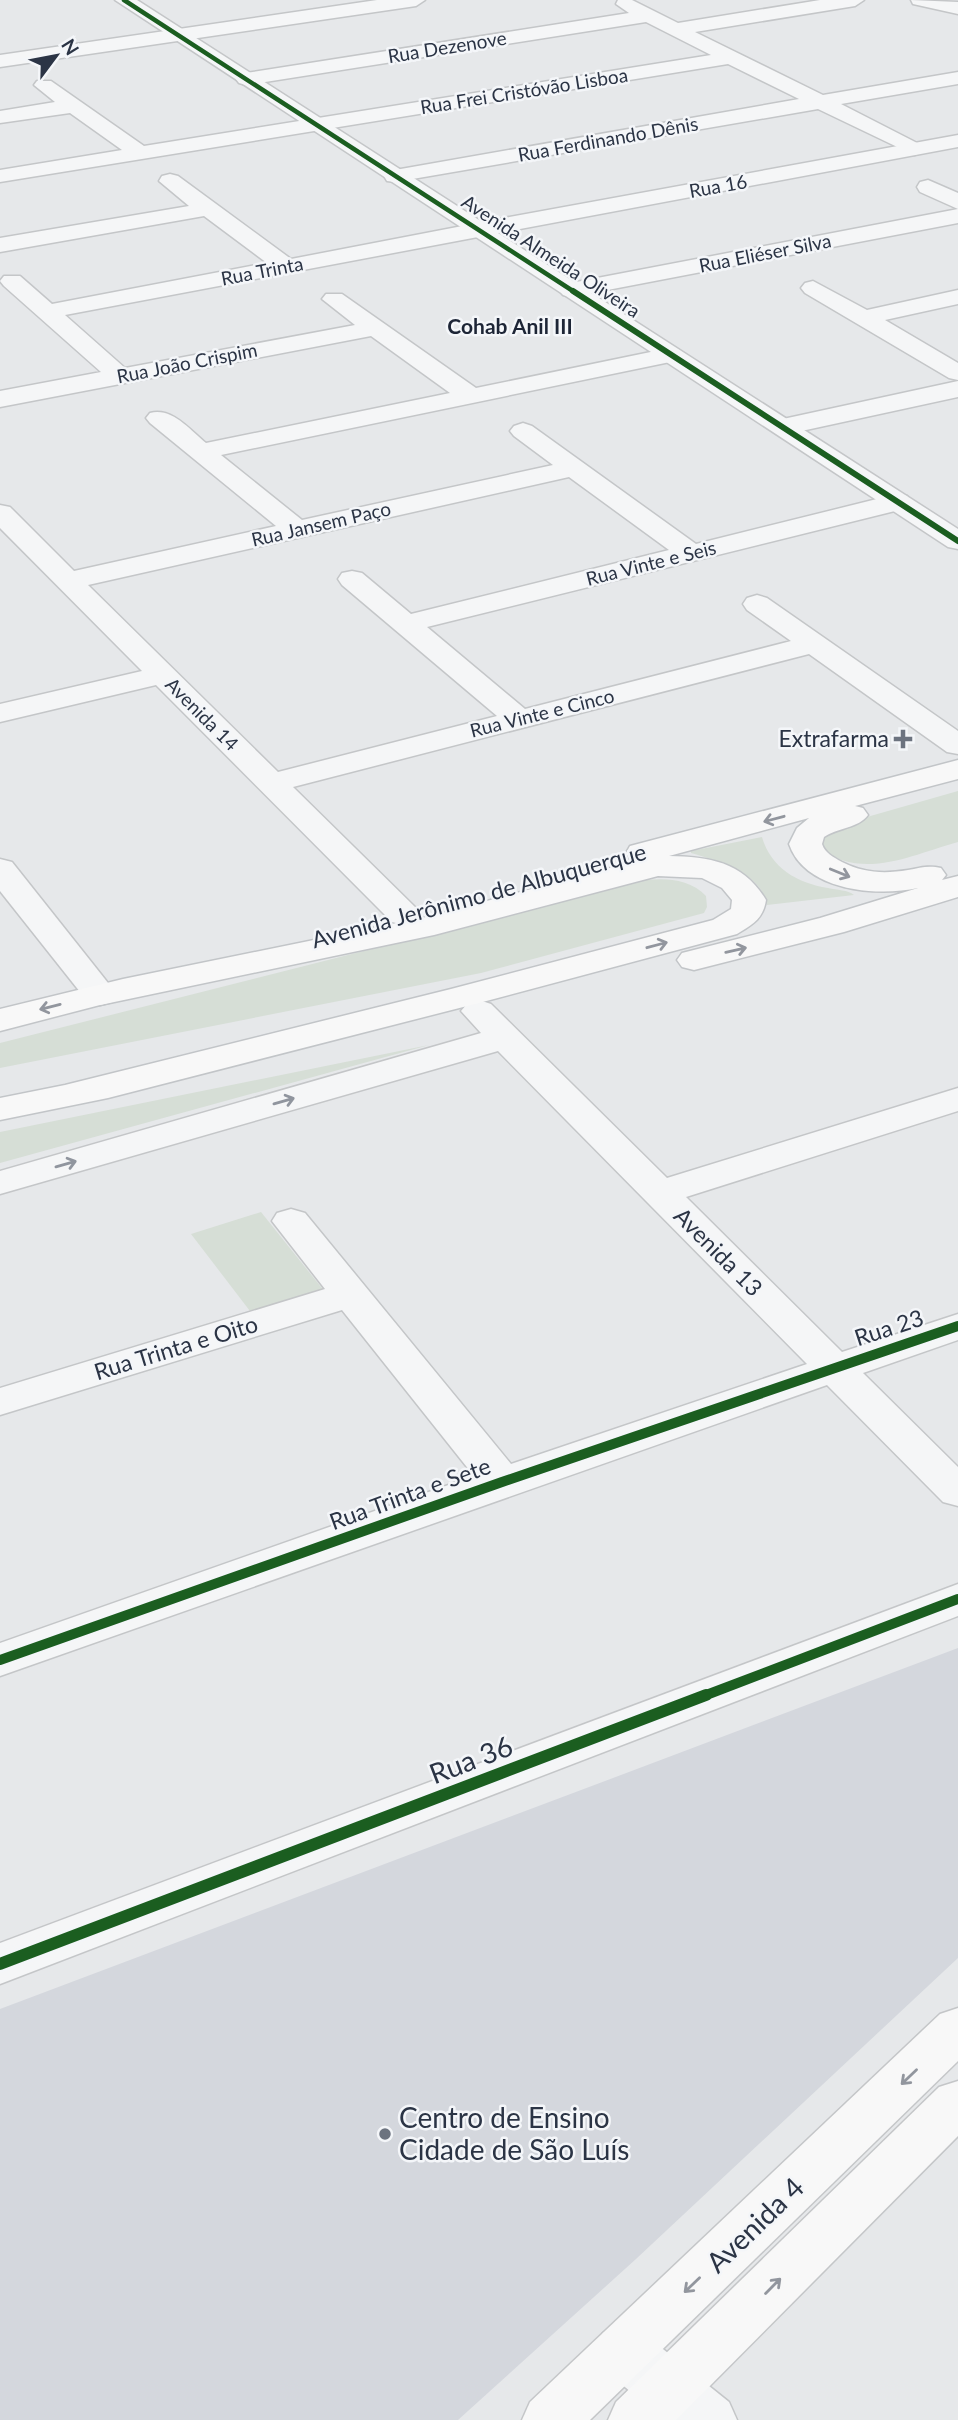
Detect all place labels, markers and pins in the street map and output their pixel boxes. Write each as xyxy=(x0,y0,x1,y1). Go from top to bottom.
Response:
place label: Extrafarma xyxy=(778,724,889,752)
marker: Extrafarma xyxy=(895,731,911,747)
place label: Centro de Ensino Cidade de São Luís xyxy=(399,2100,629,2166)
marker: Centro de Ensino Cidade de São Luís xyxy=(377,2126,393,2142)

